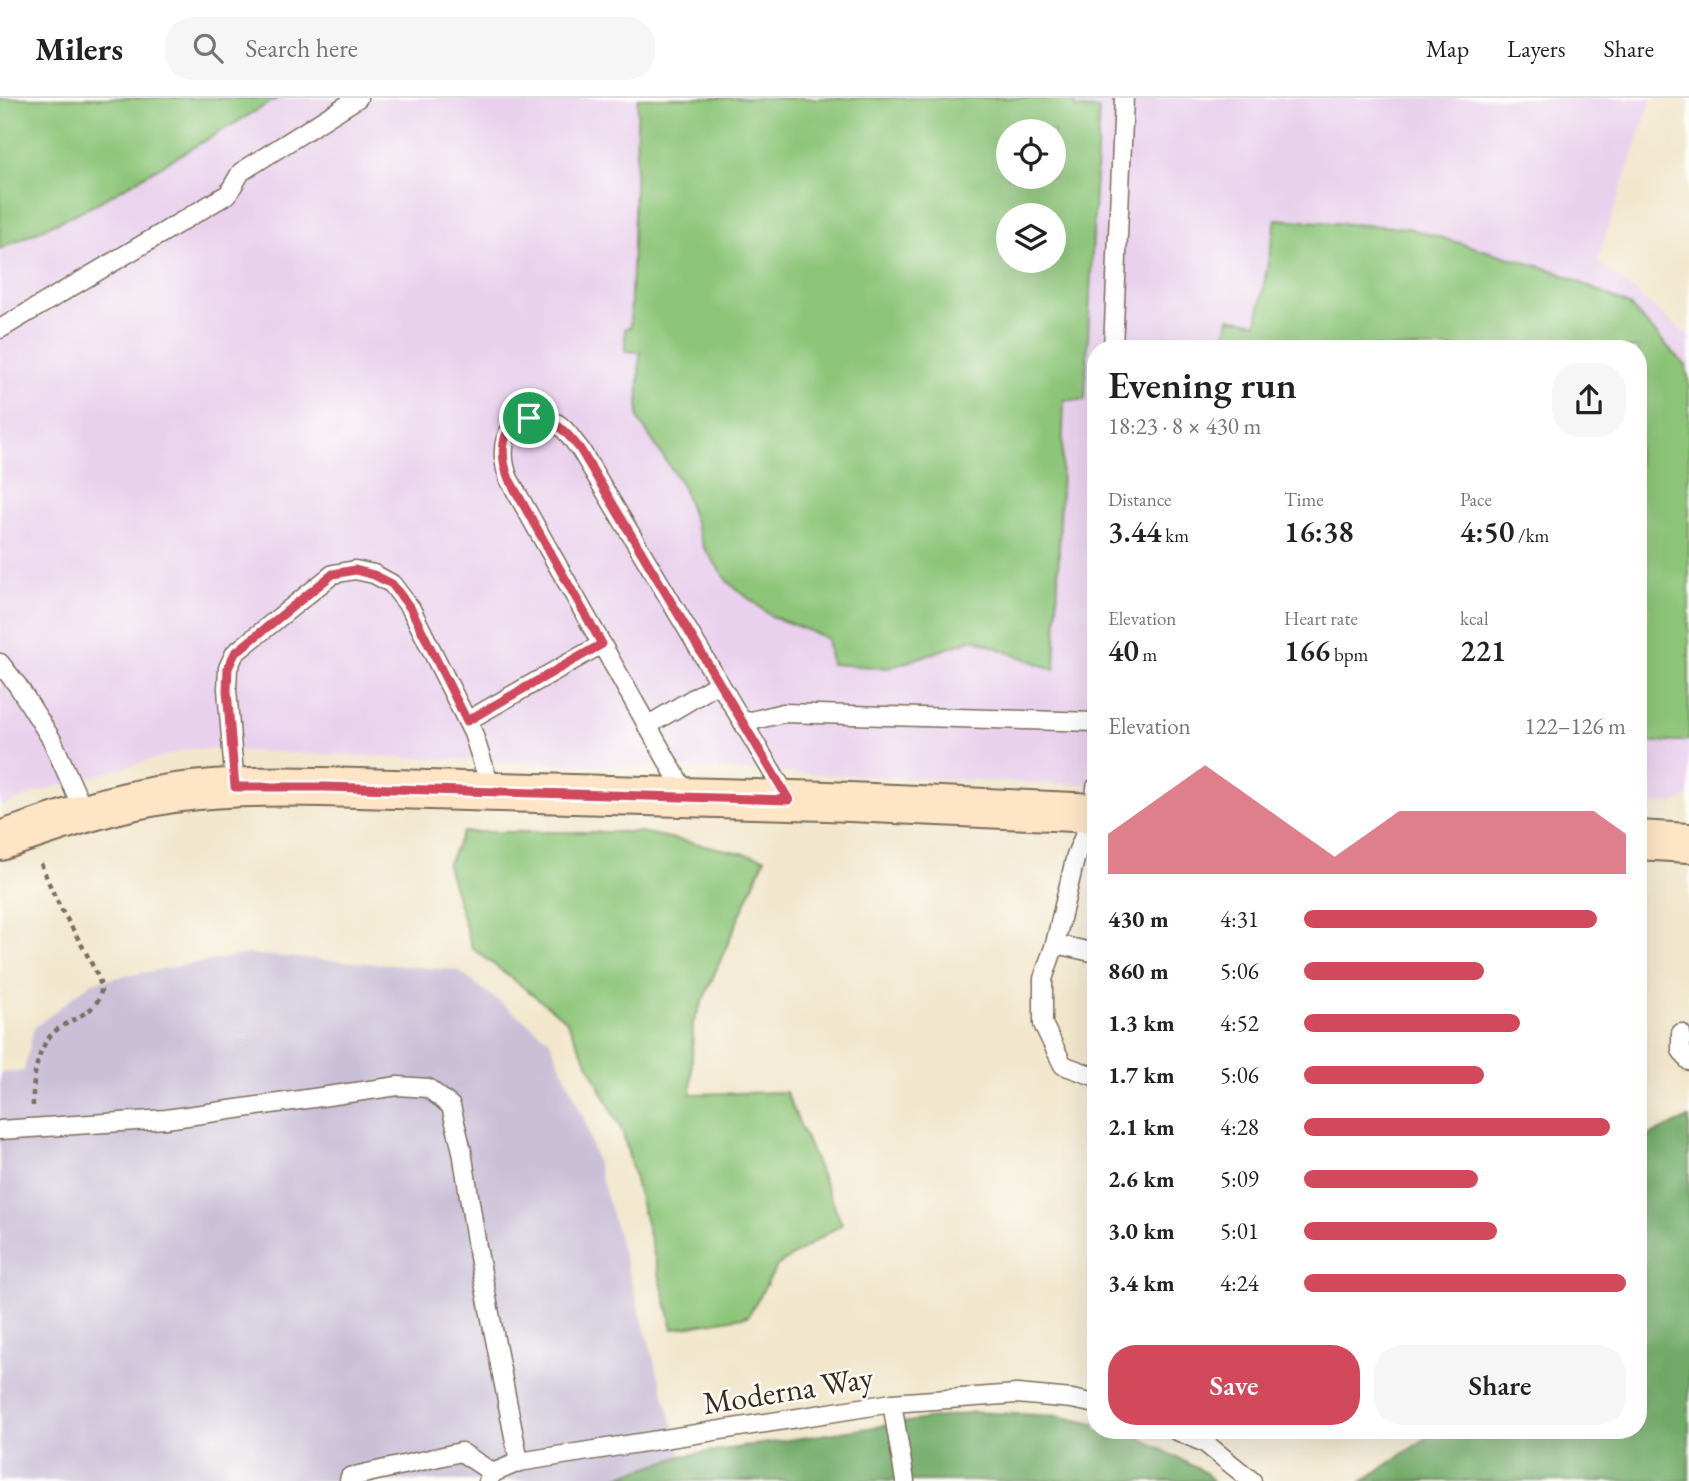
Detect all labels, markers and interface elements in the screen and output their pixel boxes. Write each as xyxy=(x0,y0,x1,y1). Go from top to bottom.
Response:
search box xyxy=(165,17,655,80)
text: Milers xyxy=(35,27,123,70)
icon: search xyxy=(189,29,227,67)
text: Search here xyxy=(245,31,358,65)
text: Map xyxy=(1426,33,1469,64)
text: Layers xyxy=(1507,33,1566,64)
text: Share xyxy=(1604,33,1654,64)
map controls xyxy=(996,119,1066,273)
button: locate xyxy=(996,119,1066,189)
button: layers xyxy=(996,203,1066,273)
text: Evening run xyxy=(1108,360,1297,409)
button: share xyxy=(1552,363,1626,437)
pin xyxy=(499,388,559,448)
icon: arrive xyxy=(510,399,548,437)
text: 18:23 · 8 × 430 m xyxy=(1108,411,1261,441)
text: Distance xyxy=(1108,487,1171,512)
text: Time xyxy=(1284,487,1324,512)
text: Pace xyxy=(1460,487,1492,512)
text: 3.44 xyxy=(1108,512,1161,551)
text: 16:38 xyxy=(1284,512,1354,551)
text: 4:50 xyxy=(1460,512,1514,551)
text: km xyxy=(1161,523,1189,548)
text: /km xyxy=(1514,523,1549,548)
text: Elevation xyxy=(1108,606,1176,631)
text: Heart rate xyxy=(1284,606,1358,631)
text: kcal xyxy=(1460,606,1489,631)
text: 40 xyxy=(1108,631,1139,670)
text: 166 xyxy=(1284,631,1330,670)
text: 221 xyxy=(1460,631,1506,670)
text: m xyxy=(1139,642,1157,667)
text: bpm xyxy=(1330,642,1368,667)
text: Elevation xyxy=(1108,711,1191,741)
text: 122–126 m xyxy=(1525,711,1626,741)
text: 430 m xyxy=(1108,904,1169,934)
text: 4:31 xyxy=(1220,904,1259,934)
text: 860 m xyxy=(1108,956,1169,986)
text: 5:06 xyxy=(1220,956,1259,986)
text: 1.3 km xyxy=(1108,1008,1175,1038)
text: 4:52 xyxy=(1220,1008,1259,1038)
text: 1.7 km xyxy=(1108,1060,1175,1090)
text: 5:06 xyxy=(1220,1060,1259,1090)
text: 2.1 km xyxy=(1108,1112,1175,1142)
text: 4:28 xyxy=(1220,1112,1259,1142)
text: 2.6 km xyxy=(1108,1164,1175,1194)
text: 5:09 xyxy=(1220,1164,1259,1194)
text: 3.0 km xyxy=(1108,1216,1175,1246)
text: 5:01 xyxy=(1220,1216,1259,1246)
text: 3.4 km xyxy=(1108,1268,1175,1298)
text: 4:24 xyxy=(1220,1268,1259,1298)
button: Save xyxy=(1108,1345,1360,1425)
button: Share xyxy=(1374,1345,1626,1425)
street label: Moderna Way xyxy=(700,1356,877,1424)

